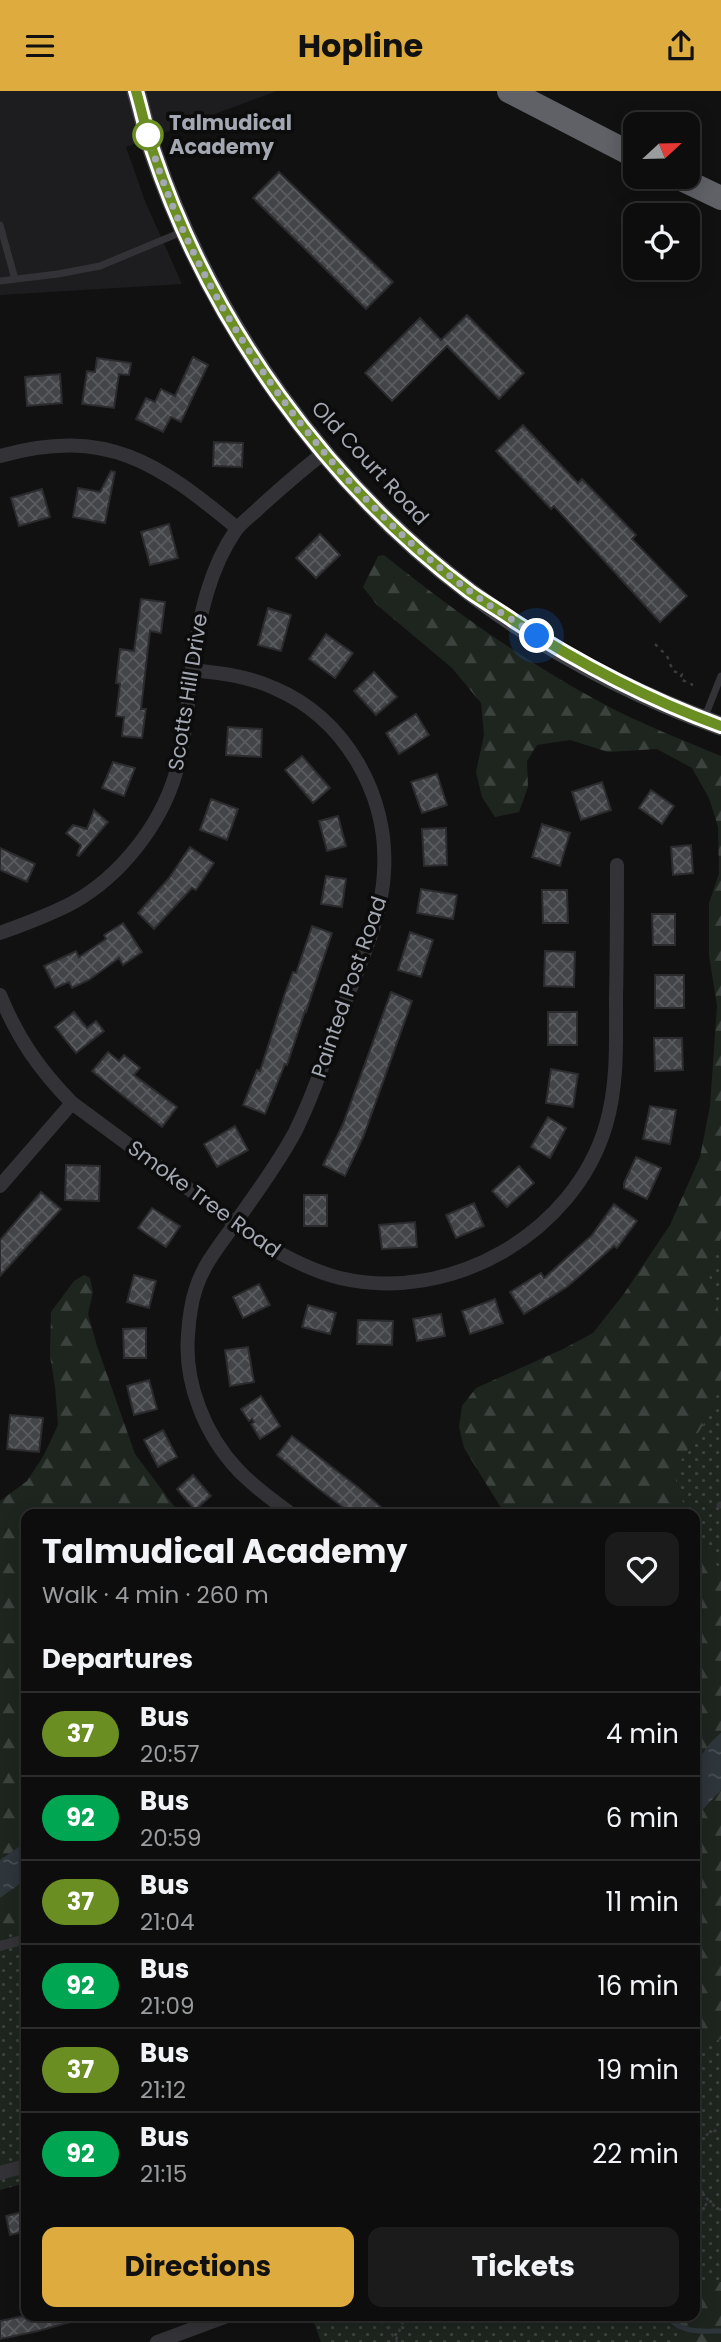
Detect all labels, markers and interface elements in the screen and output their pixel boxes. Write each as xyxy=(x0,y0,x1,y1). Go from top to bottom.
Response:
text: Hopline xyxy=(298,23,423,68)
icon: menu xyxy=(21,27,59,65)
icon: share xyxy=(662,27,700,65)
place label: Talmudical Academy xyxy=(169,108,292,161)
north arrow xyxy=(623,112,700,189)
map controls xyxy=(623,112,700,280)
marker: Talmudical Academy xyxy=(133,120,163,150)
button: locate xyxy=(623,203,700,280)
street label: Old Court Road xyxy=(305,394,436,531)
street label: Scotts Hill Drive xyxy=(161,611,214,773)
your location xyxy=(519,618,554,653)
street label: Painted Post Road xyxy=(304,892,393,1081)
street label: Smoke Tree Road xyxy=(122,1133,287,1264)
text: Talmudical Academy xyxy=(42,1528,407,1575)
button: heart xyxy=(605,1532,679,1606)
text: Walk · 4 min · 260 m xyxy=(42,1579,269,1611)
text: Departures xyxy=(42,1641,193,1677)
text: Bus xyxy=(140,1699,189,1735)
text: 4 min xyxy=(606,1716,679,1752)
text: 37 xyxy=(67,1717,94,1750)
text: 20:57 xyxy=(140,1738,200,1770)
text: Bus xyxy=(140,1783,189,1819)
text: 6 min xyxy=(606,1800,679,1836)
text: 92 xyxy=(66,1801,95,1834)
text: 20:59 xyxy=(140,1822,202,1854)
text: Bus xyxy=(140,1867,189,1903)
text: 11 min xyxy=(606,1884,679,1920)
text: 37 xyxy=(67,1885,94,1918)
text: 21:04 xyxy=(140,1906,194,1938)
text: Bus xyxy=(140,1951,189,1987)
text: 16 min xyxy=(597,1968,679,2004)
text: 92 xyxy=(66,1969,95,2002)
text: 21:09 xyxy=(140,1990,194,2022)
text: Bus xyxy=(140,2035,189,2071)
text: 19 min xyxy=(598,2052,679,2088)
text: 37 xyxy=(67,2053,94,2086)
text: 21:12 xyxy=(140,2074,186,2106)
text: Bus xyxy=(140,2119,189,2155)
text: 22 min xyxy=(592,2136,679,2172)
text: 92 xyxy=(66,2137,95,2170)
text: 21:15 xyxy=(140,2158,187,2190)
button: Directions xyxy=(42,2227,354,2307)
button: Tickets xyxy=(368,2227,679,2307)

